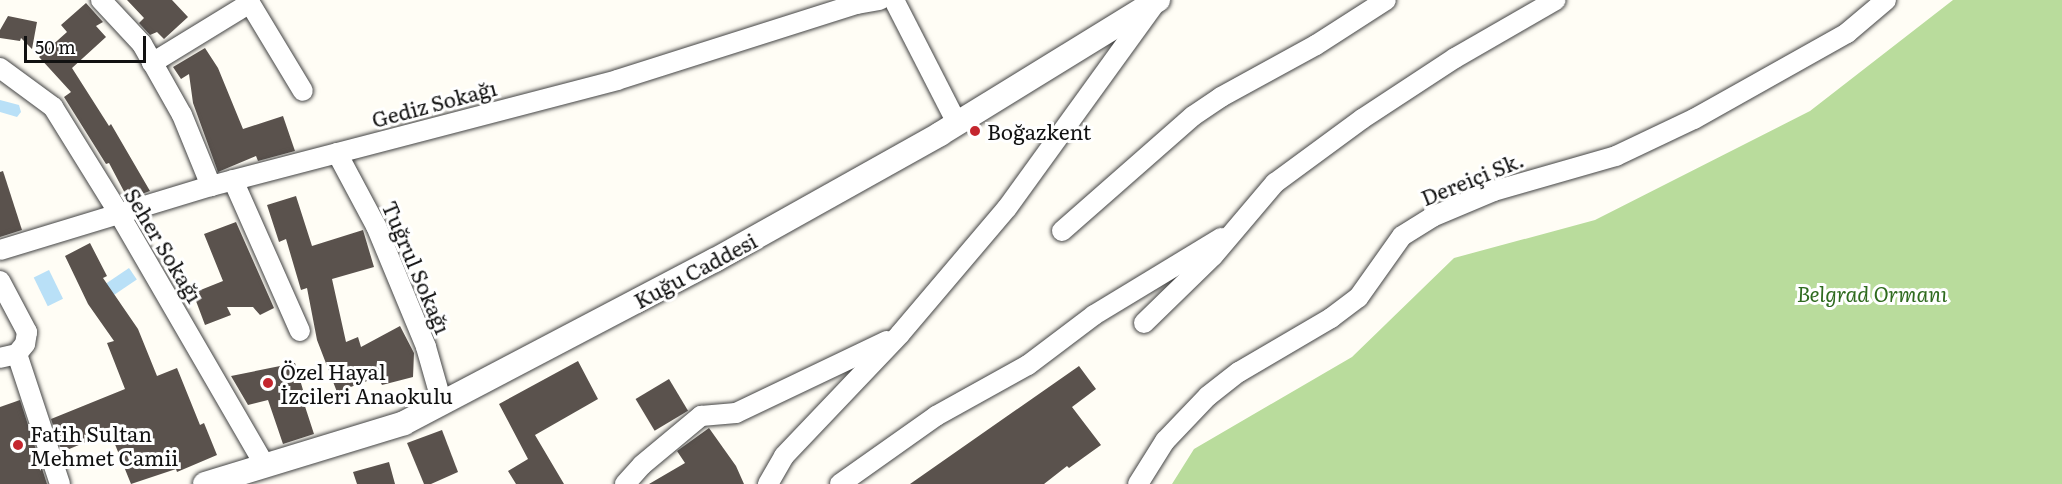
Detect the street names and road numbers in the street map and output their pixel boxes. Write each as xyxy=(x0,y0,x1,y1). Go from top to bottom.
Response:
street label: Gediz Sokağı xyxy=(369,74,499,132)
street label: Dereiçi Sk. xyxy=(1417,146,1527,210)
street label: Seher Sokağı xyxy=(120,183,208,307)
street label: Tuğrul Sokağı xyxy=(378,197,456,337)
street label: Kuğu Caddesi xyxy=(629,227,761,313)

